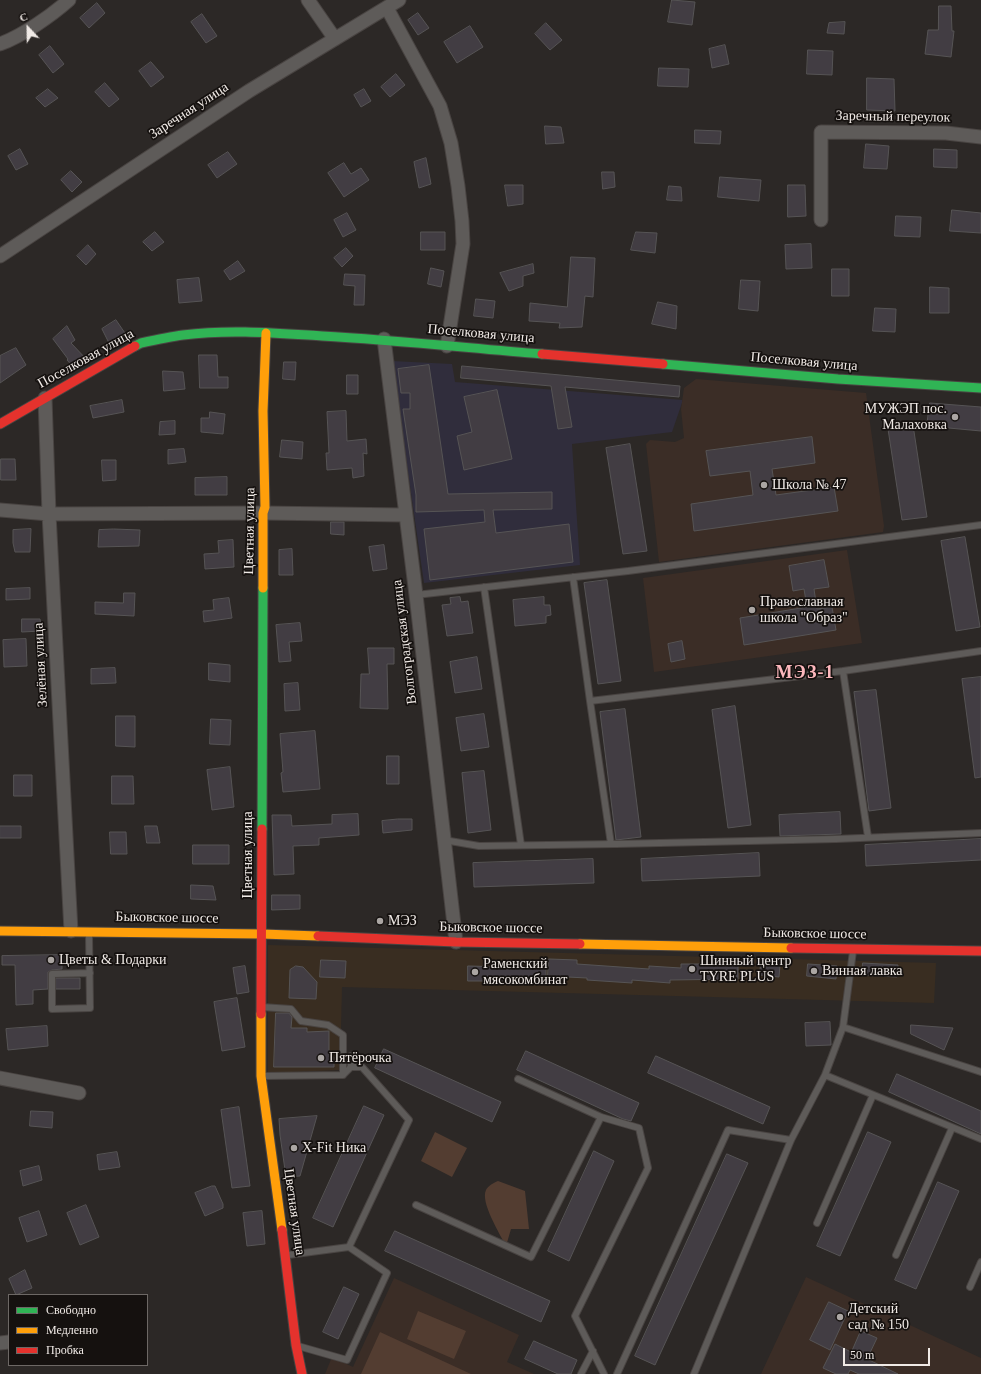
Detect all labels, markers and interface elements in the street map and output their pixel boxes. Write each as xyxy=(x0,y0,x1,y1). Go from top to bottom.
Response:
north arrow xyxy=(8,8,48,48)
text: С xyxy=(18,10,29,24)
street label: Заречная улица xyxy=(146,79,232,143)
street label: Заречный переулок xyxy=(835,108,951,126)
street label: Поселковая улица xyxy=(427,321,535,347)
street label: Поселковая улица xyxy=(35,326,137,392)
street label: Поселковая улица xyxy=(750,349,858,375)
place label: МУЖЭП пос. Малаховка xyxy=(865,401,947,434)
marker: МУЖЭП пос. Малаховка xyxy=(950,412,960,422)
place label: Школа № 47 xyxy=(772,477,847,493)
marker: Школа № 47 xyxy=(759,480,769,490)
street label: Цветная улица xyxy=(241,487,259,575)
street label: Волгоградская улица xyxy=(389,579,421,705)
place label: Православная школа "Образ" xyxy=(760,594,848,626)
marker: Православная школа "Образ" xyxy=(747,605,757,615)
street label: Зелёная улица xyxy=(30,622,52,708)
district label: МЭЗ-1 xyxy=(776,662,834,684)
street label: Цветная улица xyxy=(240,811,256,899)
street label: Быковское шоссе xyxy=(115,909,219,927)
place label: МЭЗ xyxy=(388,913,417,929)
marker: МЭЗ xyxy=(375,916,385,926)
street label: Быковское шоссе xyxy=(439,919,543,937)
street label: Быковское шоссе xyxy=(763,925,867,943)
place label: Цветы & Подарки xyxy=(59,952,167,968)
place label: Шинный центр TYRE PLUS xyxy=(700,953,791,986)
marker: Цветы & Подарки xyxy=(46,955,56,965)
place label: Раменский мясокомбинат xyxy=(483,956,567,988)
place label: Винная лавка xyxy=(822,963,903,979)
marker: Шинный центр TYRE PLUS xyxy=(687,964,697,974)
marker: Винная лавка xyxy=(809,966,819,976)
marker: Раменский мясокомбинат xyxy=(470,967,480,977)
place label: Пятёрочка xyxy=(329,1050,391,1066)
marker: Пятёрочка xyxy=(316,1053,326,1063)
place label: X-Fit Ника xyxy=(302,1140,366,1156)
marker: X-Fit Ника xyxy=(289,1143,299,1153)
street label: Цветная улица xyxy=(280,1168,308,1256)
legend xyxy=(8,1294,148,1366)
place label: Детский сад № 150 xyxy=(848,1301,909,1334)
text: Свободно xyxy=(46,1303,96,1317)
marker: Детский сад № 150 xyxy=(835,1312,845,1322)
text: Медленно xyxy=(46,1323,98,1337)
scale bar xyxy=(845,1340,932,1366)
text: Пробка xyxy=(46,1343,84,1357)
text: 50 m xyxy=(850,1348,874,1362)

